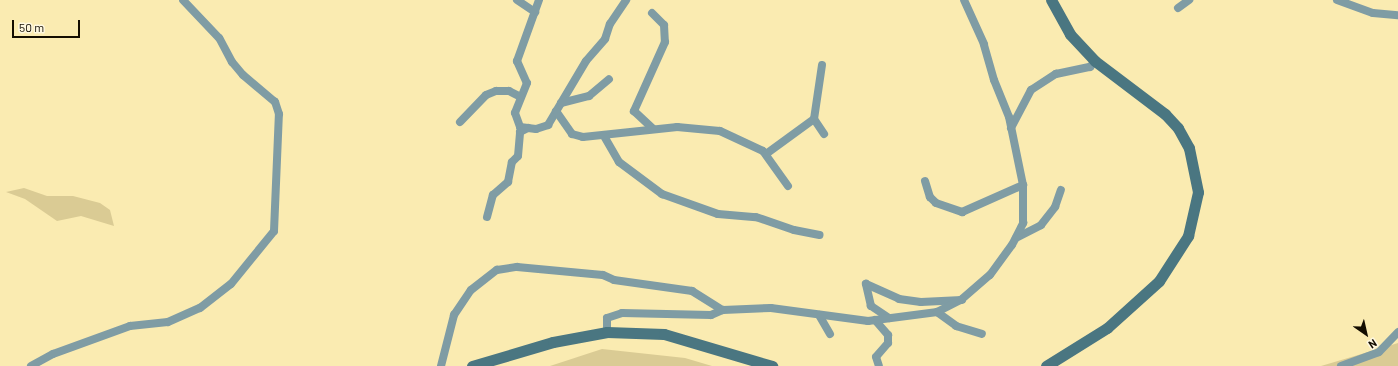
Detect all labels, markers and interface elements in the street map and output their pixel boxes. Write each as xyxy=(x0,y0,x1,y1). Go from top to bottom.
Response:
scale bar xyxy=(14,12,82,38)
text: 50 m xyxy=(19,20,44,34)
north arrow xyxy=(1346,314,1386,354)
text: N xyxy=(1366,337,1380,352)

